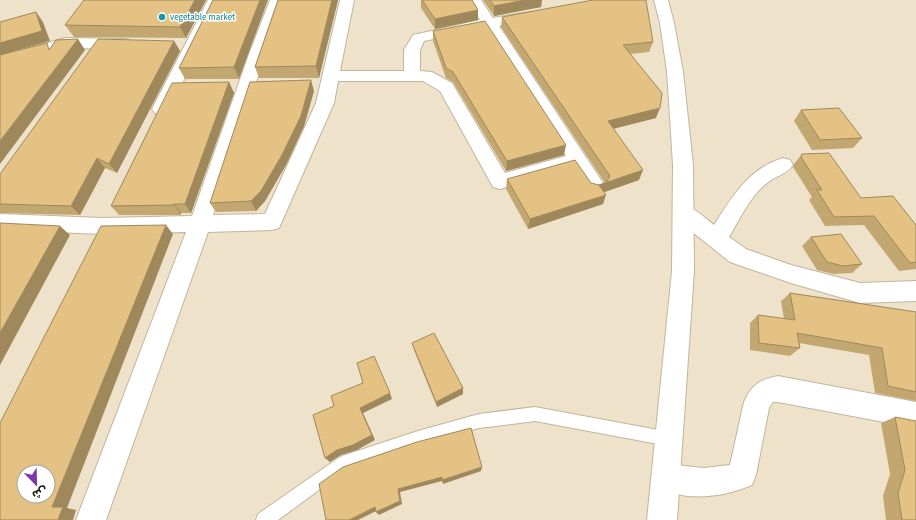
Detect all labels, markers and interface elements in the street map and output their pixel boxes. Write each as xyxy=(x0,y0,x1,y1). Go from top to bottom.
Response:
place label: vegetable market xyxy=(170,11,235,24)
marker: vegetable market xyxy=(157,12,167,22)
north arrow xyxy=(16,464,56,504)
text: ش xyxy=(30,483,50,503)

